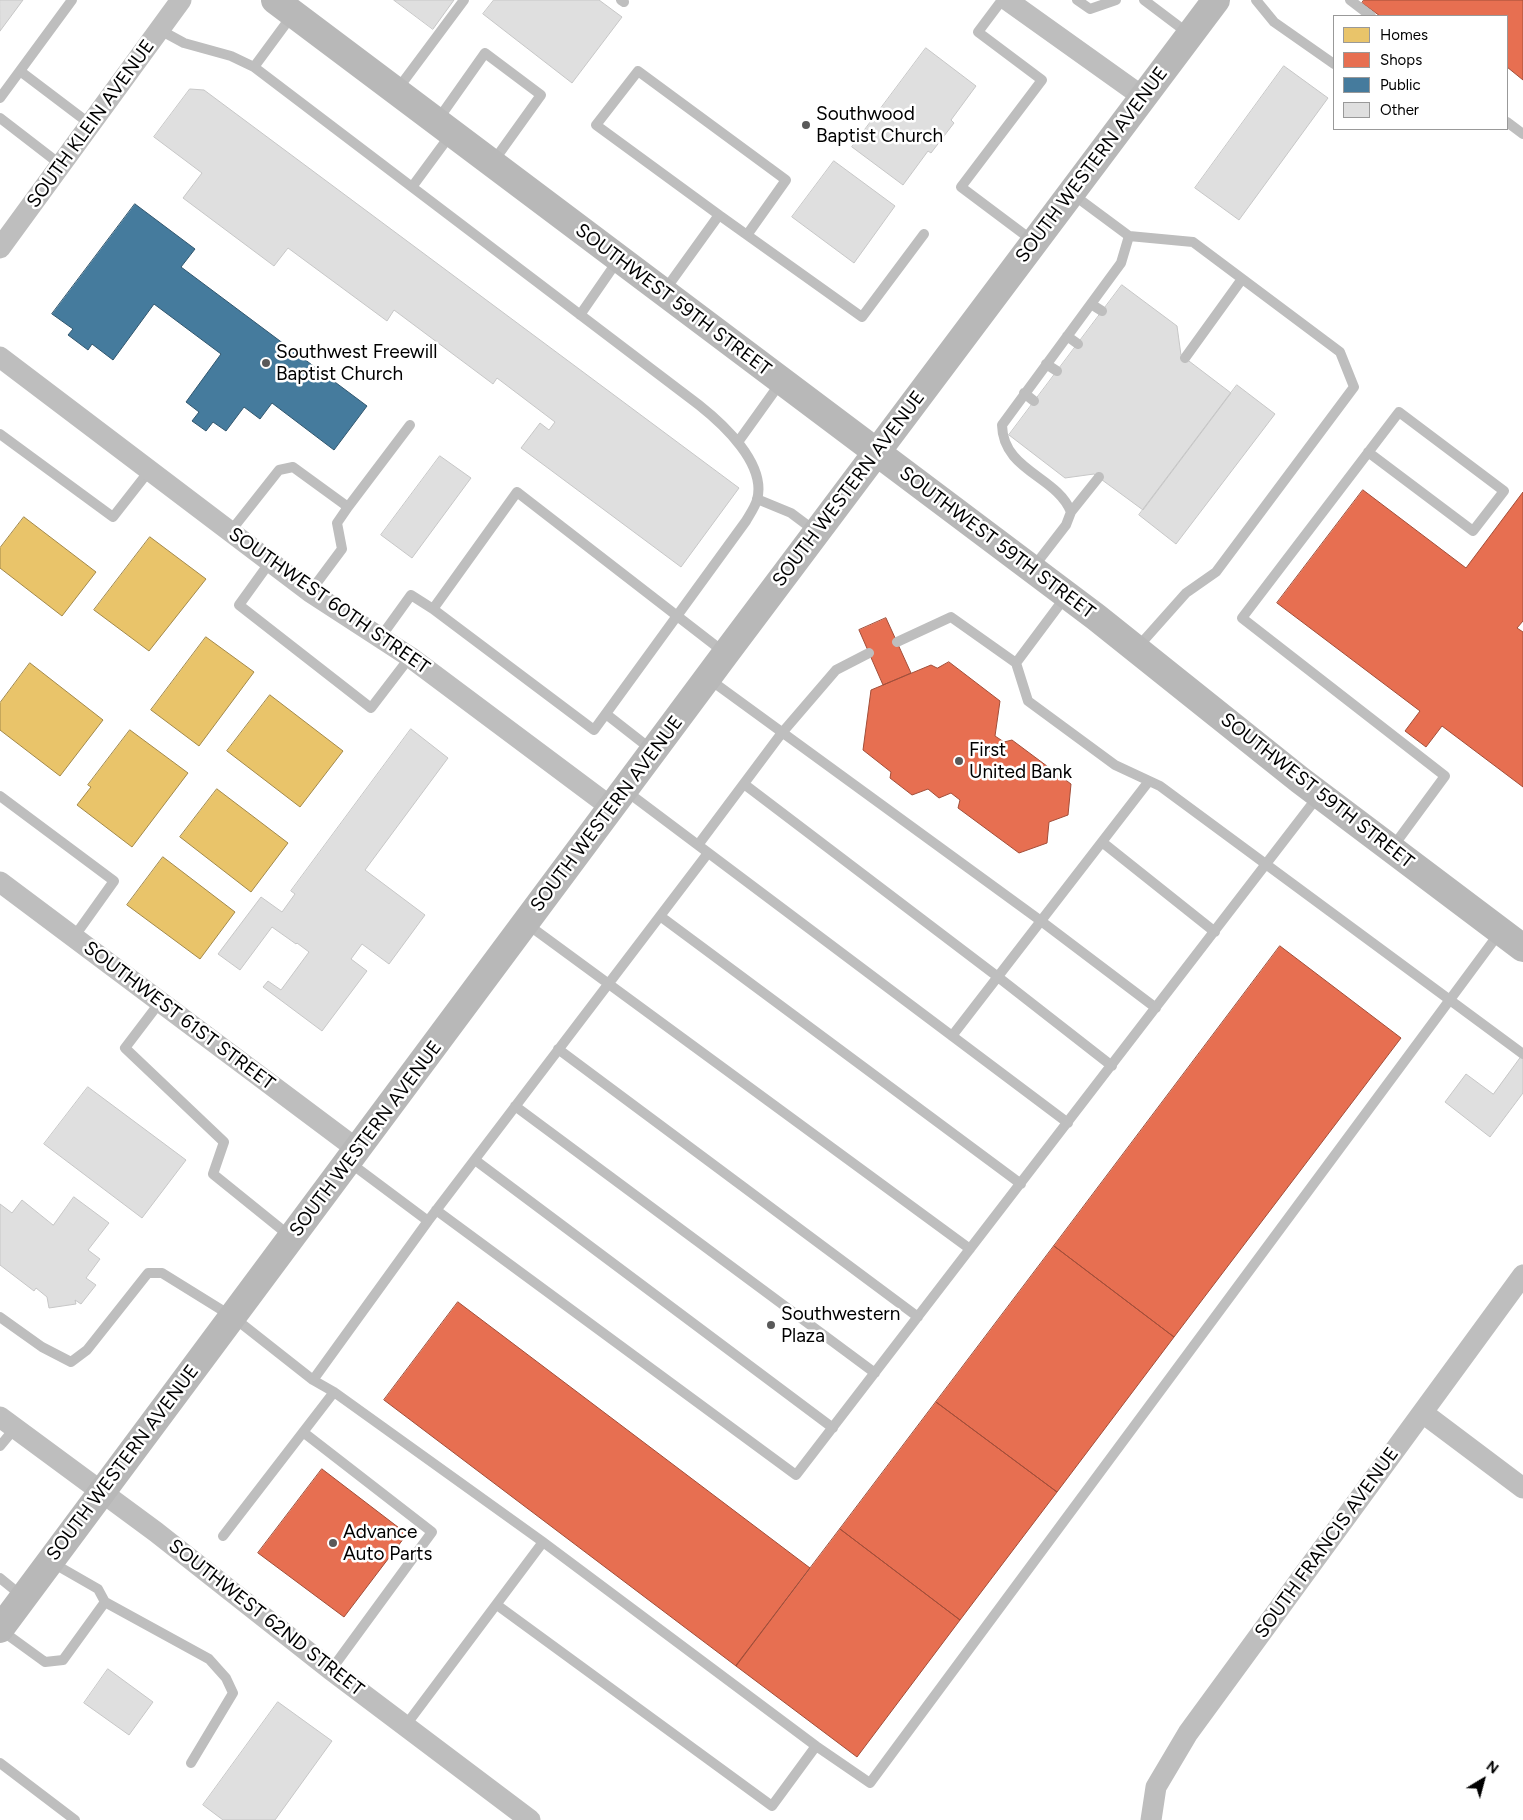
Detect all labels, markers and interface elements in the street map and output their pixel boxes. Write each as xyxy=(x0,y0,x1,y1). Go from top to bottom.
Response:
legend xyxy=(1333,15,1508,130)
text: Homes xyxy=(1380,26,1428,44)
street label: SOUTH KLEIN AVENUE xyxy=(22,35,160,213)
text: Shops xyxy=(1380,51,1422,69)
street label: SOUTH WESTERN AVENUE xyxy=(1011,63,1173,267)
text: Public xyxy=(1380,76,1421,94)
text: Other xyxy=(1380,101,1419,119)
place label: Southwood Baptist Church xyxy=(816,103,943,147)
marker: Southwood Baptist Church xyxy=(800,119,812,131)
street label: SOUTHWEST 59TH STREET xyxy=(571,219,775,381)
place label: Southwest Freewill Baptist Church xyxy=(276,341,437,385)
marker: Southwest Freewill Baptist Church xyxy=(260,357,272,369)
street label: SOUTH WESTERN AVENUE xyxy=(768,387,930,591)
street label: SOUTHWEST 59TH STREET xyxy=(895,462,1099,624)
street label: SOUTHWEST 60TH STREET xyxy=(224,523,434,679)
street label: SOUTHWEST 59TH STREET xyxy=(1216,708,1418,874)
street label: SOUTH WESTERN AVENUE xyxy=(526,712,688,916)
place label: First United Bank xyxy=(969,739,1072,783)
marker: First United Bank xyxy=(953,755,965,767)
street label: SOUTHWEST 61ST STREET xyxy=(79,937,279,1095)
street label: SOUTH WESTERN AVENUE xyxy=(285,1037,447,1241)
place label: Southwestern Plaza xyxy=(781,1303,900,1347)
marker: Southwestern Plaza xyxy=(765,1319,777,1331)
street label: SOUTH WESTERN AVENUE xyxy=(42,1361,204,1565)
street label: SOUTH FRANCIS AVENUE xyxy=(1250,1443,1404,1643)
place label: Advance Auto Parts xyxy=(343,1521,432,1565)
street label: SOUTHWEST 62ND STREET xyxy=(164,1535,368,1701)
marker: Advance Auto Parts xyxy=(327,1537,339,1549)
north arrow xyxy=(1458,1755,1508,1805)
text: N xyxy=(1483,1758,1502,1778)

